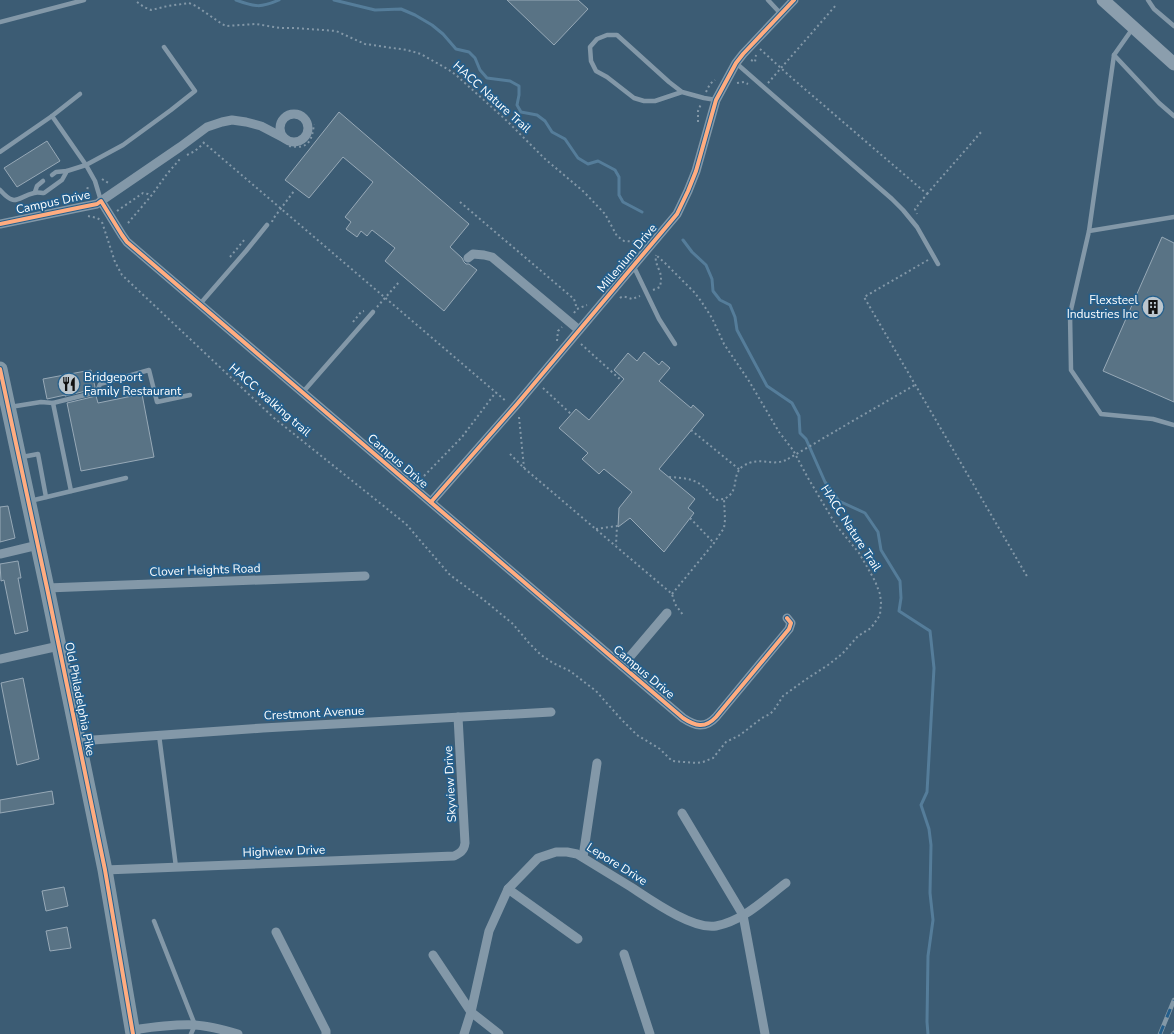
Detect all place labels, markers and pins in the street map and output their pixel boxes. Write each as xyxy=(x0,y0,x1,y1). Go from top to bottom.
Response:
place label: Flexsteel Industries Inc xyxy=(1067,292,1138,322)
building icon: Flexsteel Industries Inc xyxy=(1140,294,1166,320)
place label: Bridgeport Family Restaurant xyxy=(84,369,182,399)
restaurant icon: Bridgeport Family Restaurant xyxy=(56,371,82,397)

